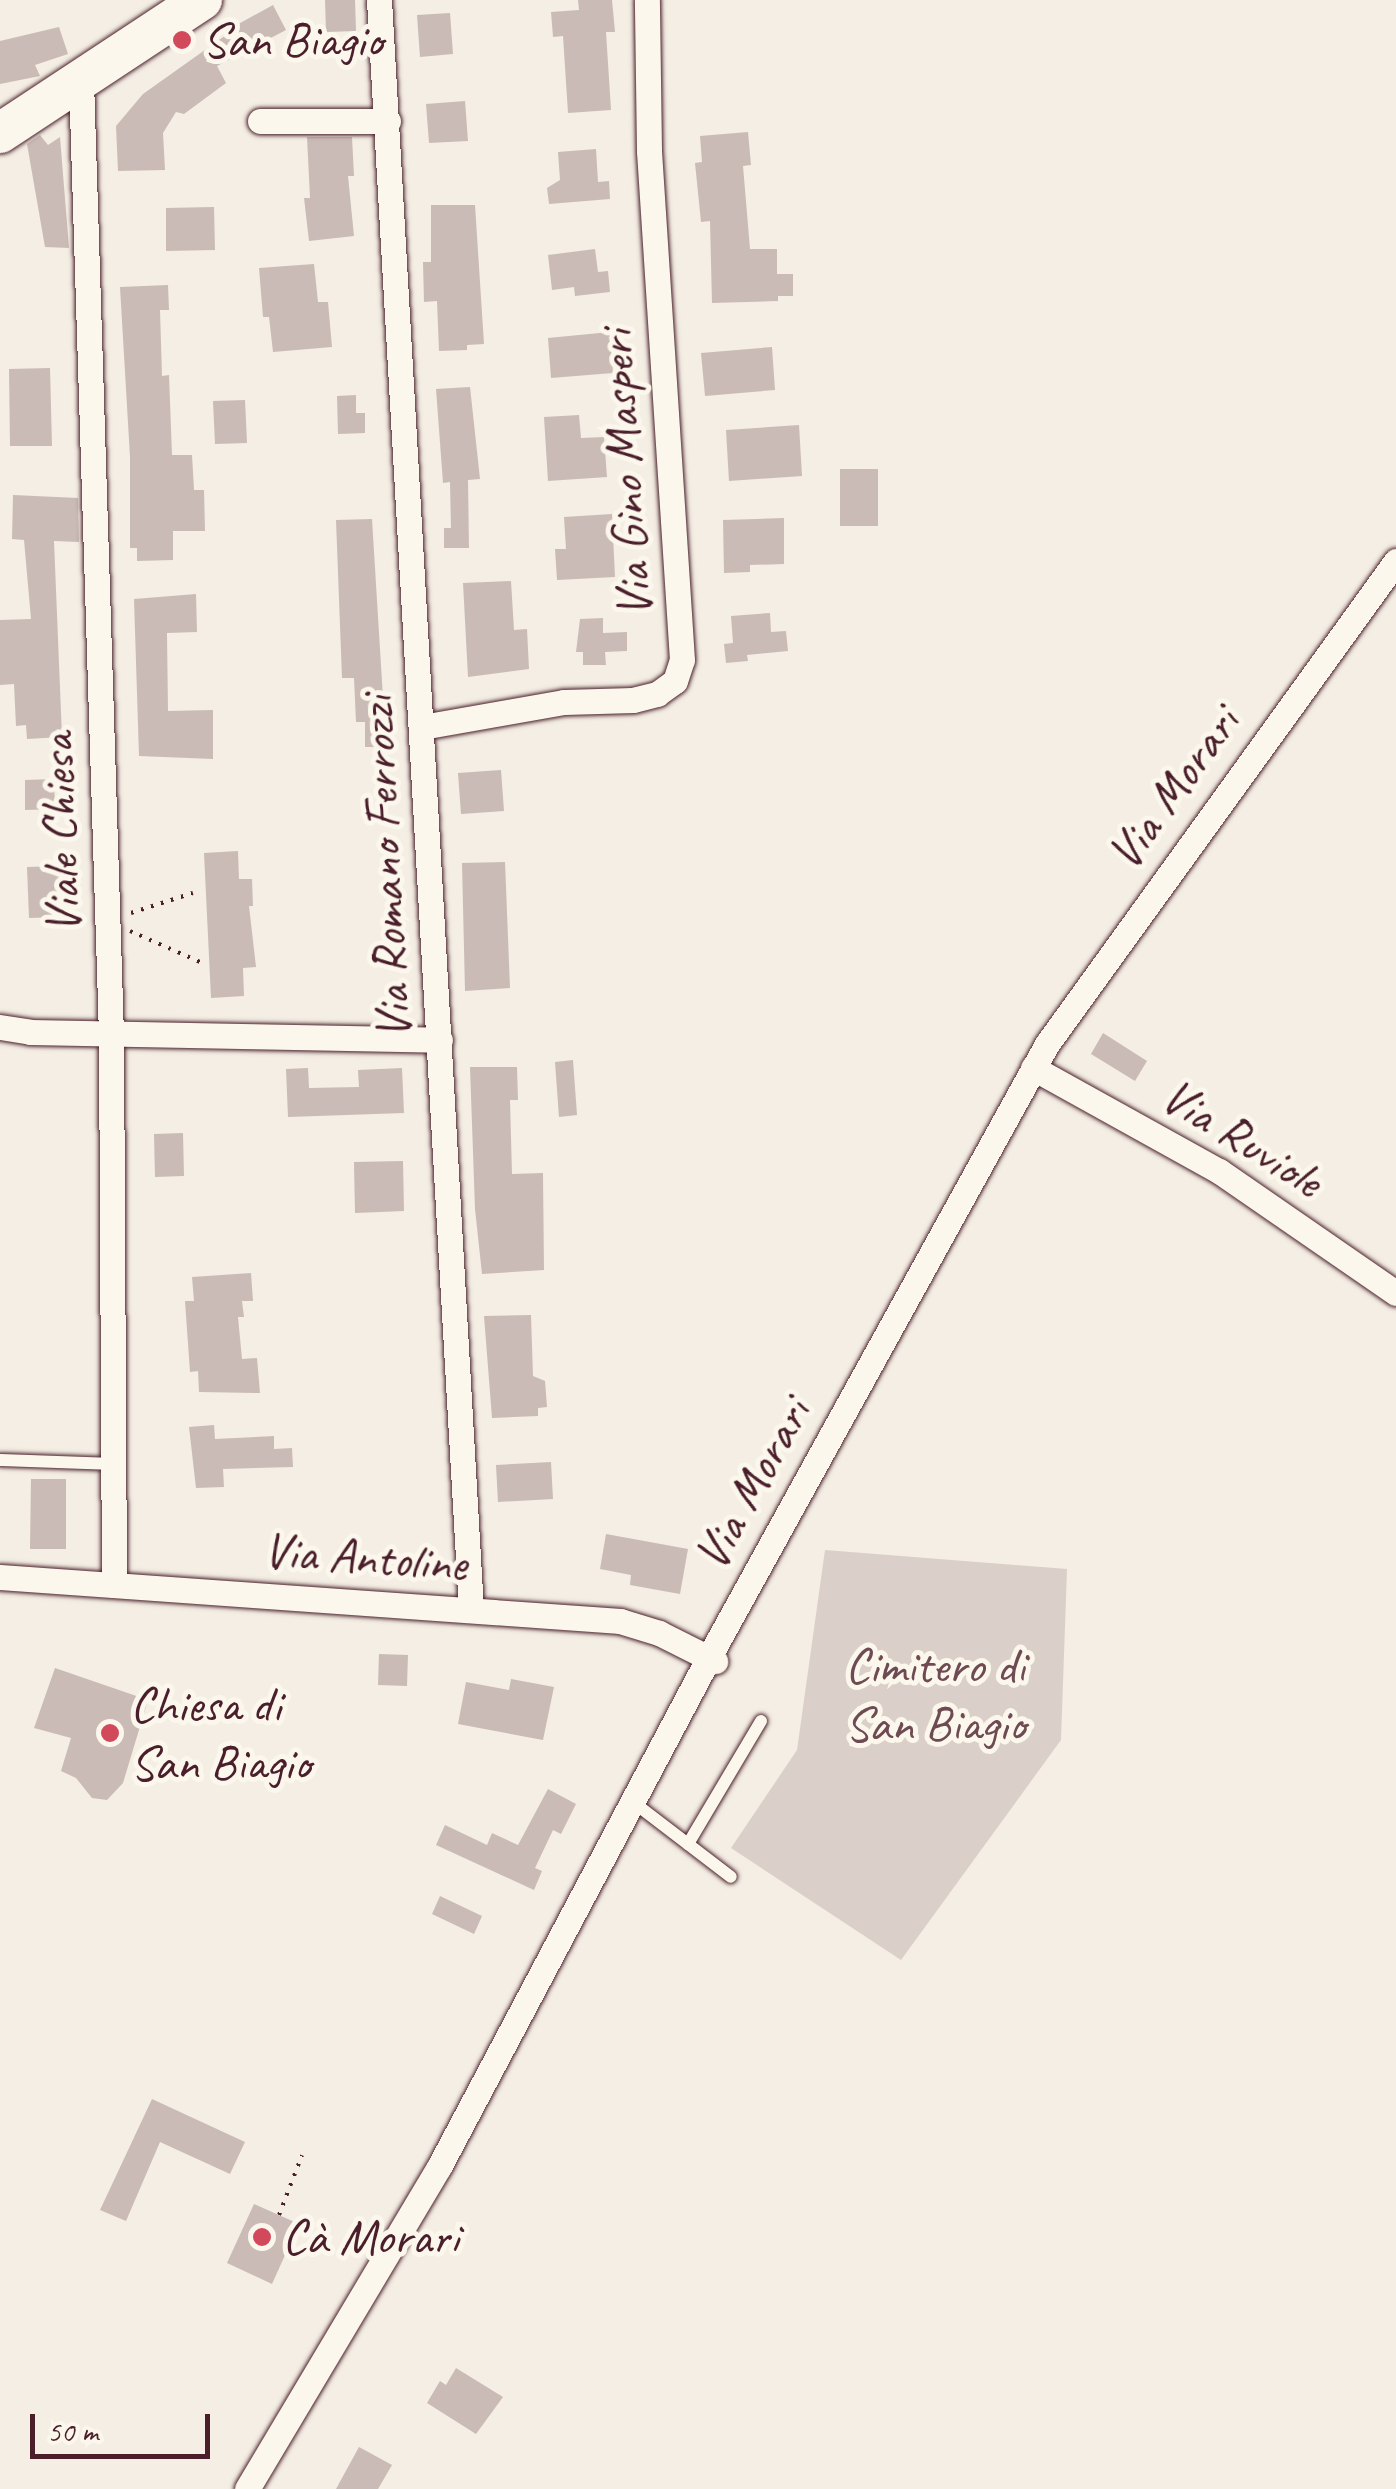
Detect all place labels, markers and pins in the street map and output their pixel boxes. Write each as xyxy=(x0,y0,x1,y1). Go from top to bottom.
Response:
place label: San Biagio xyxy=(202,10,383,70)
marker: San Biagio xyxy=(171,29,193,51)
place label: Chiesa di San Biagio xyxy=(130,1674,311,1792)
marker: Chiesa di San Biagio xyxy=(99,1722,121,1744)
place label: Cà Morari xyxy=(282,2207,459,2267)
marker: Cà Morari xyxy=(251,2226,273,2248)

